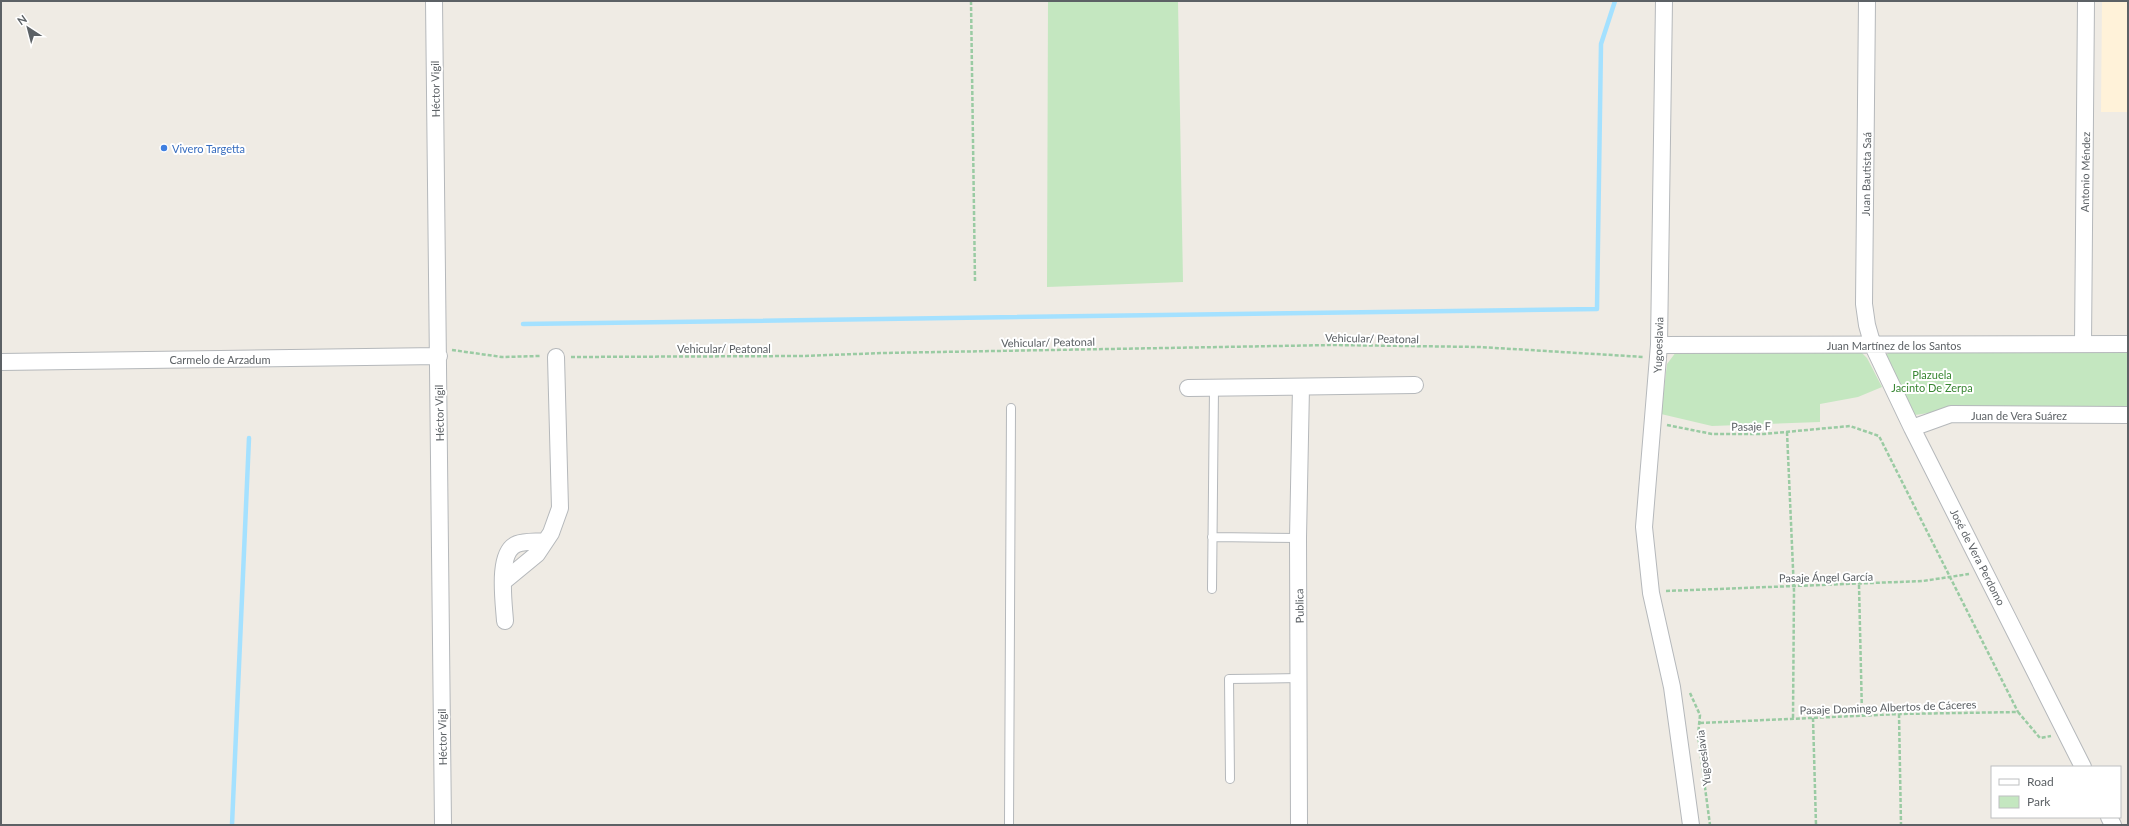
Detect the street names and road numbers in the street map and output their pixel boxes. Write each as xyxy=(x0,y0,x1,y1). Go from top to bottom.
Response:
street label: Héctor Vigil xyxy=(428,61,442,117)
street label: Juan Bautista Saá xyxy=(1859,132,1873,216)
street label: Antonio Méndez xyxy=(2078,132,2092,212)
street label: Yugoeslavia xyxy=(1651,317,1665,373)
street label: Vehicular/ Peatonal xyxy=(1325,331,1419,345)
street label: Vehicular/ Peatonal xyxy=(1001,335,1095,349)
street label: Juan Martínez de los Santos xyxy=(1827,339,1962,352)
street label: Vehicular/ Peatonal xyxy=(677,342,771,355)
street label: Carmelo de Arzadum xyxy=(170,353,270,366)
street label: Héctor Vigil xyxy=(432,385,446,441)
street label: Juan de Vera Suárez xyxy=(1971,409,2067,422)
street label: Pasaje F xyxy=(1731,419,1771,433)
street label: José de Vera Perdomo xyxy=(1948,507,2008,607)
street label: Pasaje Ángel García xyxy=(1779,570,1873,584)
street label: Publica xyxy=(1292,588,1306,624)
street label: Pasaje Domingo Albertos de Cáceres xyxy=(1799,697,1977,717)
street label: Héctor Vigil xyxy=(435,709,449,765)
street label: Yugoeslavia xyxy=(1693,729,1713,787)

